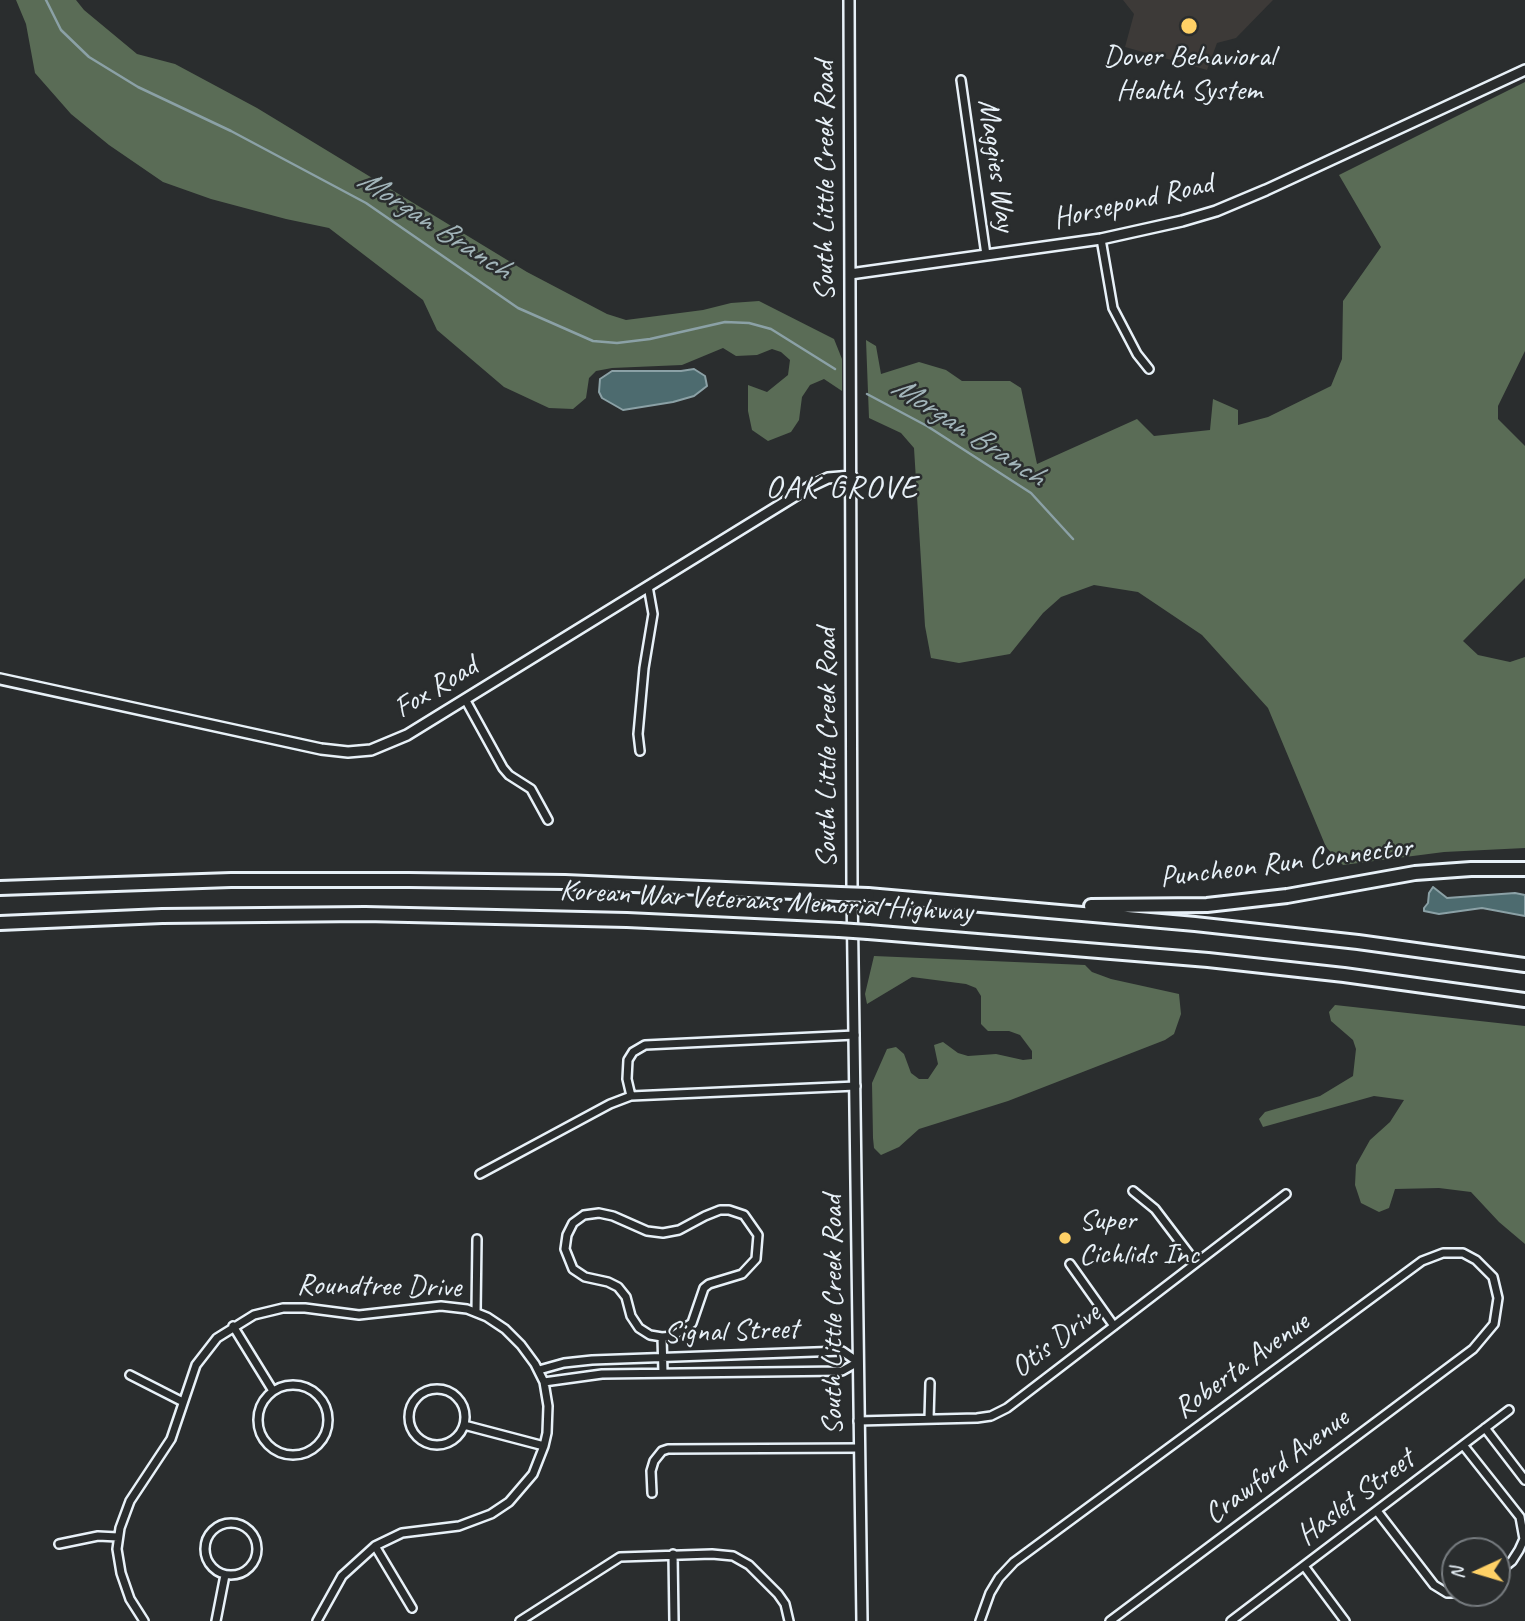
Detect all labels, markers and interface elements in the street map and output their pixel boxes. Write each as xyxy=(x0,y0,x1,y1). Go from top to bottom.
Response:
marker: Dover Behavioral Health System xyxy=(1179,16,1199,36)
place label: Dover Behavioral Health System xyxy=(1103,39,1275,110)
street label: South Little Creek Road xyxy=(807,61,843,301)
street label: Maggies Way xyxy=(969,97,1023,233)
water label: Morgan Branch xyxy=(350,161,518,289)
street label: Horsepond Road xyxy=(1050,166,1216,238)
water label: Morgan Branch xyxy=(884,368,1052,496)
district label: OAK GROVE xyxy=(766,470,918,508)
street label: South Little Creek Road xyxy=(809,628,845,868)
street label: Fox Road xyxy=(388,649,484,727)
street label: Puncheon Run Connector xyxy=(1158,830,1414,896)
street label: Korean War Veterans Memorial Highway xyxy=(559,873,973,931)
street label: South Little Creek Road xyxy=(815,1195,851,1435)
place label: Super Cichlids Inc xyxy=(1079,1203,1199,1274)
marker: Super Cichlids Inc xyxy=(1057,1230,1073,1246)
street label: Roundtree Drive xyxy=(297,1268,461,1306)
street label: Otis Drive xyxy=(1004,1296,1108,1386)
street label: Roberta Avenue xyxy=(1167,1305,1317,1427)
street label: Signal Street xyxy=(663,1312,799,1352)
street label: Crawford Avenue xyxy=(1198,1401,1356,1533)
street label: Haslet Street xyxy=(1290,1442,1422,1554)
north arrow xyxy=(1441,1537,1511,1607)
text: N xyxy=(1445,1567,1469,1580)

